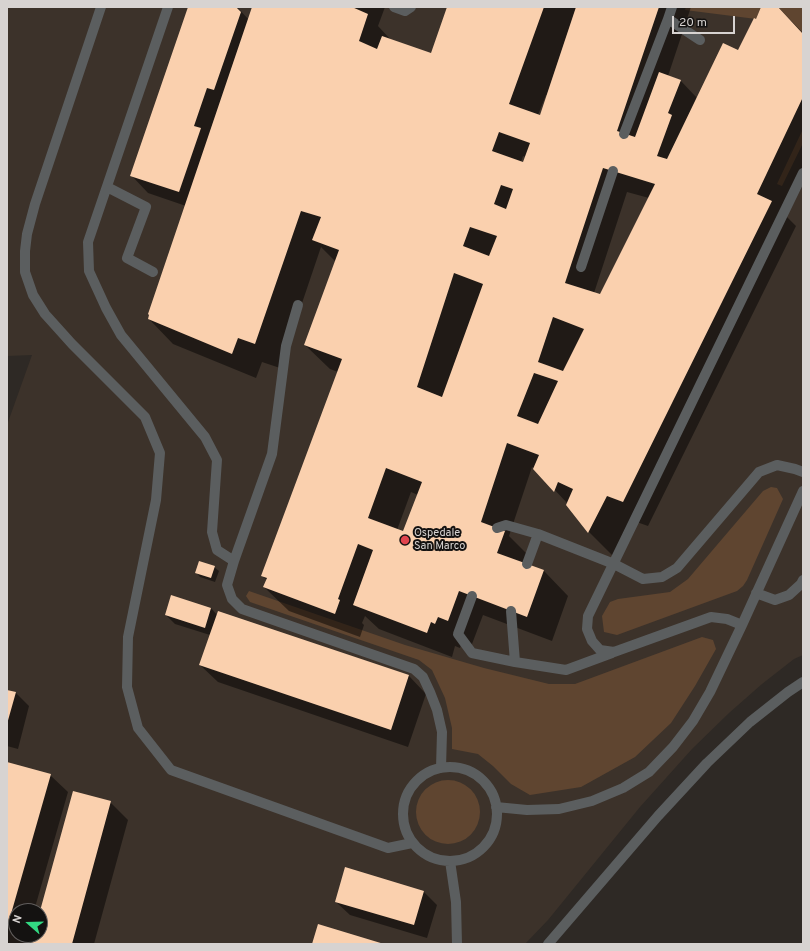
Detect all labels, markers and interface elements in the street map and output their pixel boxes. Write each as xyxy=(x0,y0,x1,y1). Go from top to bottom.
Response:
scale bar xyxy=(674,8,737,34)
text: 20 m xyxy=(679,15,707,31)
place label: Ospedale San Marco xyxy=(414,527,465,553)
marker: Ospedale San Marco xyxy=(399,534,411,546)
north arrow xyxy=(8,903,48,943)
text: N xyxy=(10,913,26,925)

